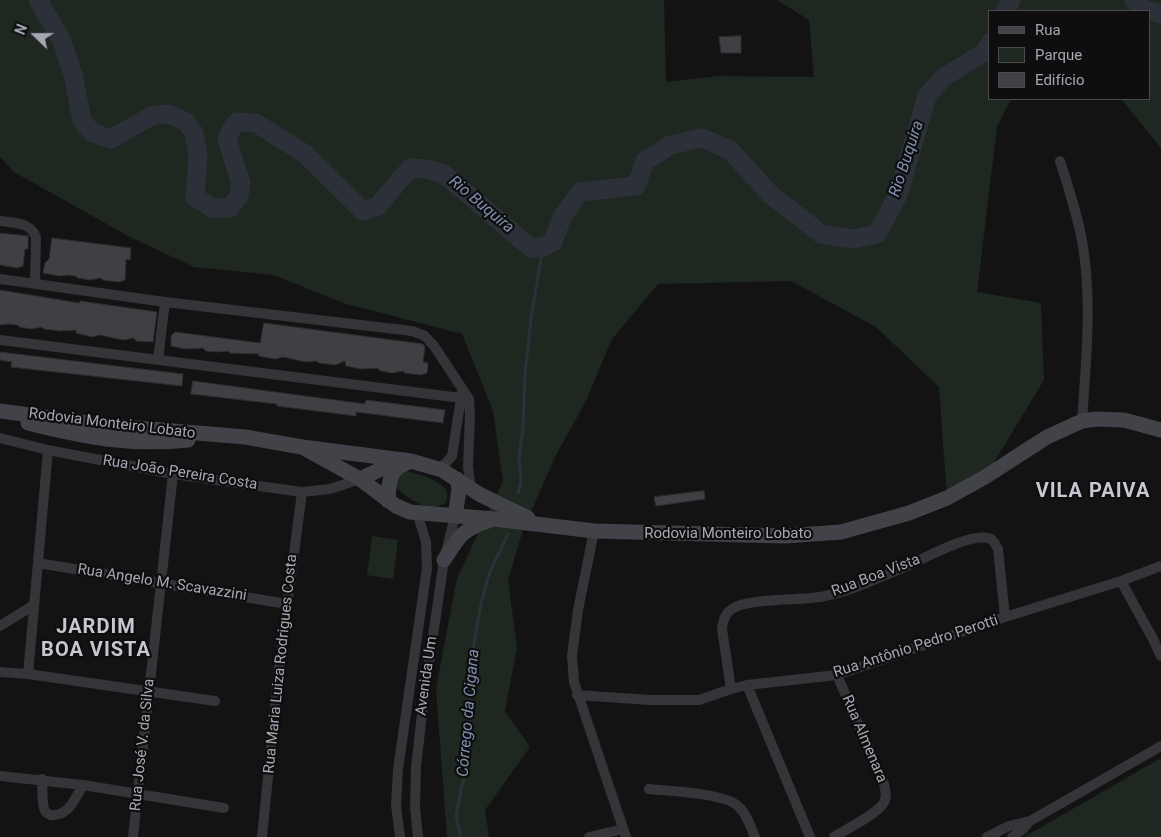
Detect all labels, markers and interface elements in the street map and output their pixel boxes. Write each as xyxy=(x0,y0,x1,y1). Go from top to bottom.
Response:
north arrow xyxy=(10,10,60,60)
legend xyxy=(988,10,1151,100)
text: Rua xyxy=(1035,21,1061,39)
text: N xyxy=(12,22,30,37)
text: Parque xyxy=(1035,46,1082,64)
text: Edifício xyxy=(1035,71,1084,89)
water label: Rio Buquira xyxy=(886,119,928,199)
water label: Rio Buquira xyxy=(445,172,517,238)
street label: Rodovia Monteiro Lobato xyxy=(28,405,196,443)
street label: Rua João Pereira Costa xyxy=(101,452,259,494)
district label: VILA PAIVA xyxy=(1034,480,1152,504)
street label: Rodovia Monteiro Lobato xyxy=(644,525,812,543)
street label: Rua Boa Vista xyxy=(829,551,923,601)
street label: Rua Maria Luiza Rodrigues Costa xyxy=(261,553,301,775)
street label: Rua Angelo M. Scavazzini xyxy=(76,561,248,605)
street label: Rua Antônio Pedro Perotti xyxy=(831,612,1001,682)
district label: JARDIM BOA VISTA xyxy=(40,616,152,663)
street label: Avenida Um xyxy=(413,635,441,717)
water label: Córrego da Cigana xyxy=(454,648,484,778)
street label: Rua José V. da Silva xyxy=(127,678,159,812)
street label: Rua Almenara xyxy=(837,693,891,785)

